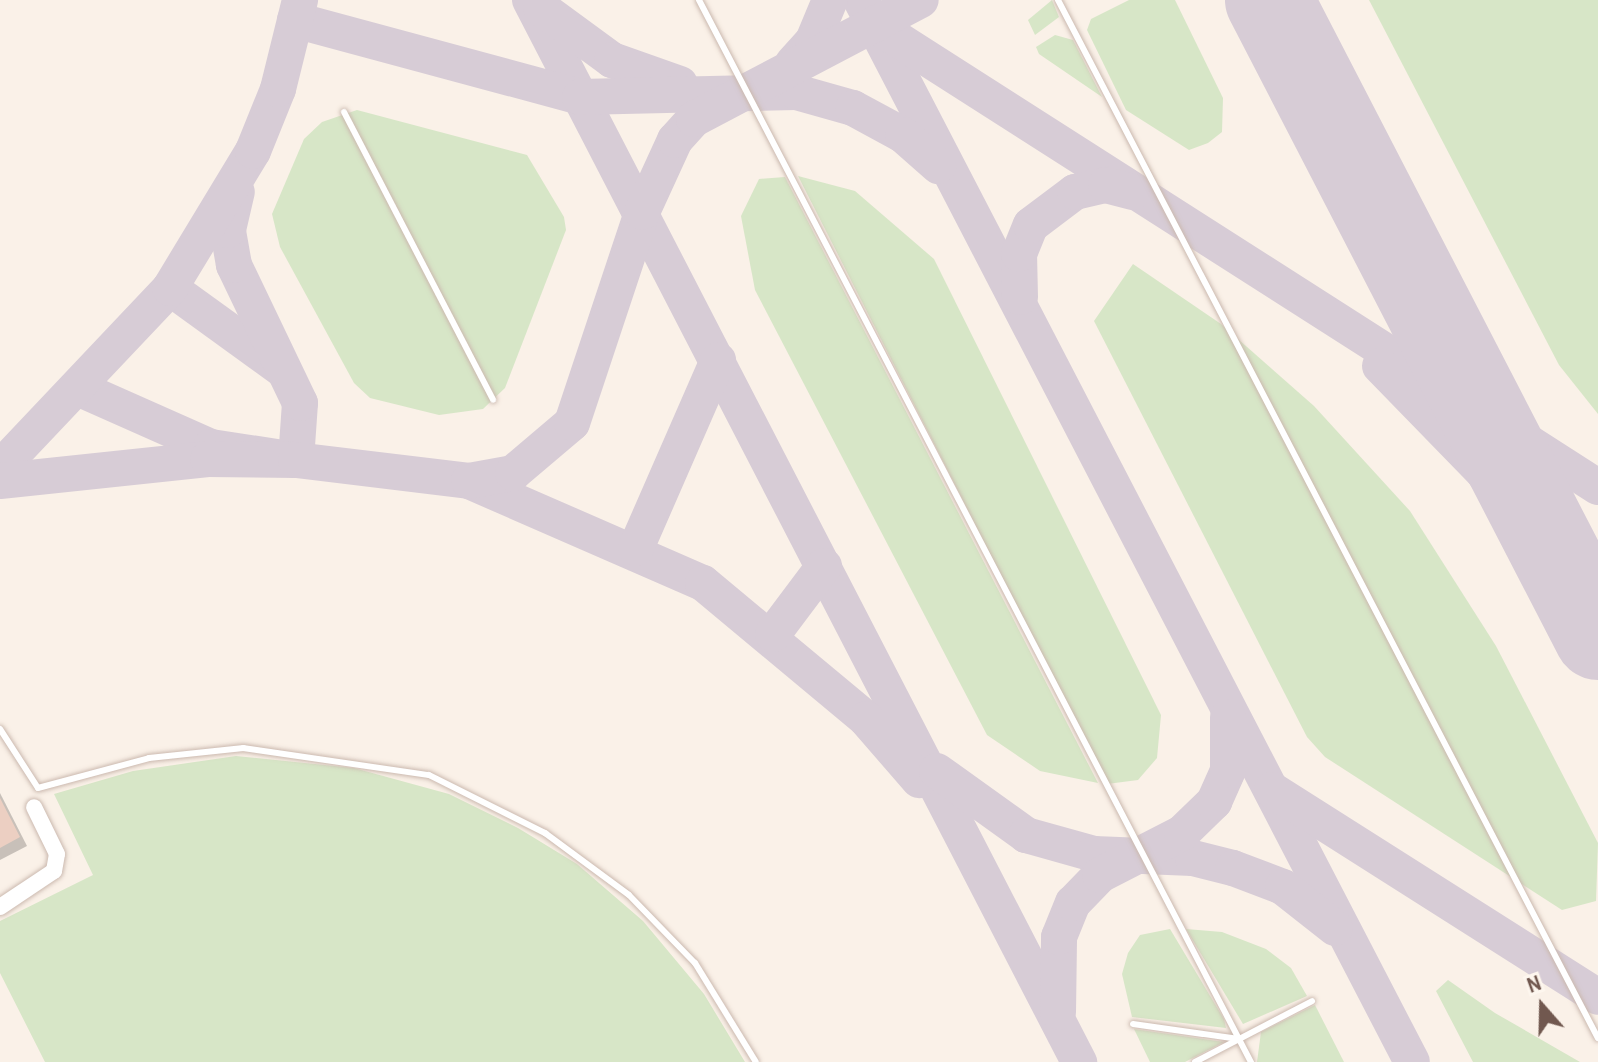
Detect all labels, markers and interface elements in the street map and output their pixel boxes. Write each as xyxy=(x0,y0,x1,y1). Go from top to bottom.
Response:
north arrow xyxy=(1502,966,1582,1046)
text: N xyxy=(1523,967,1545,1000)

